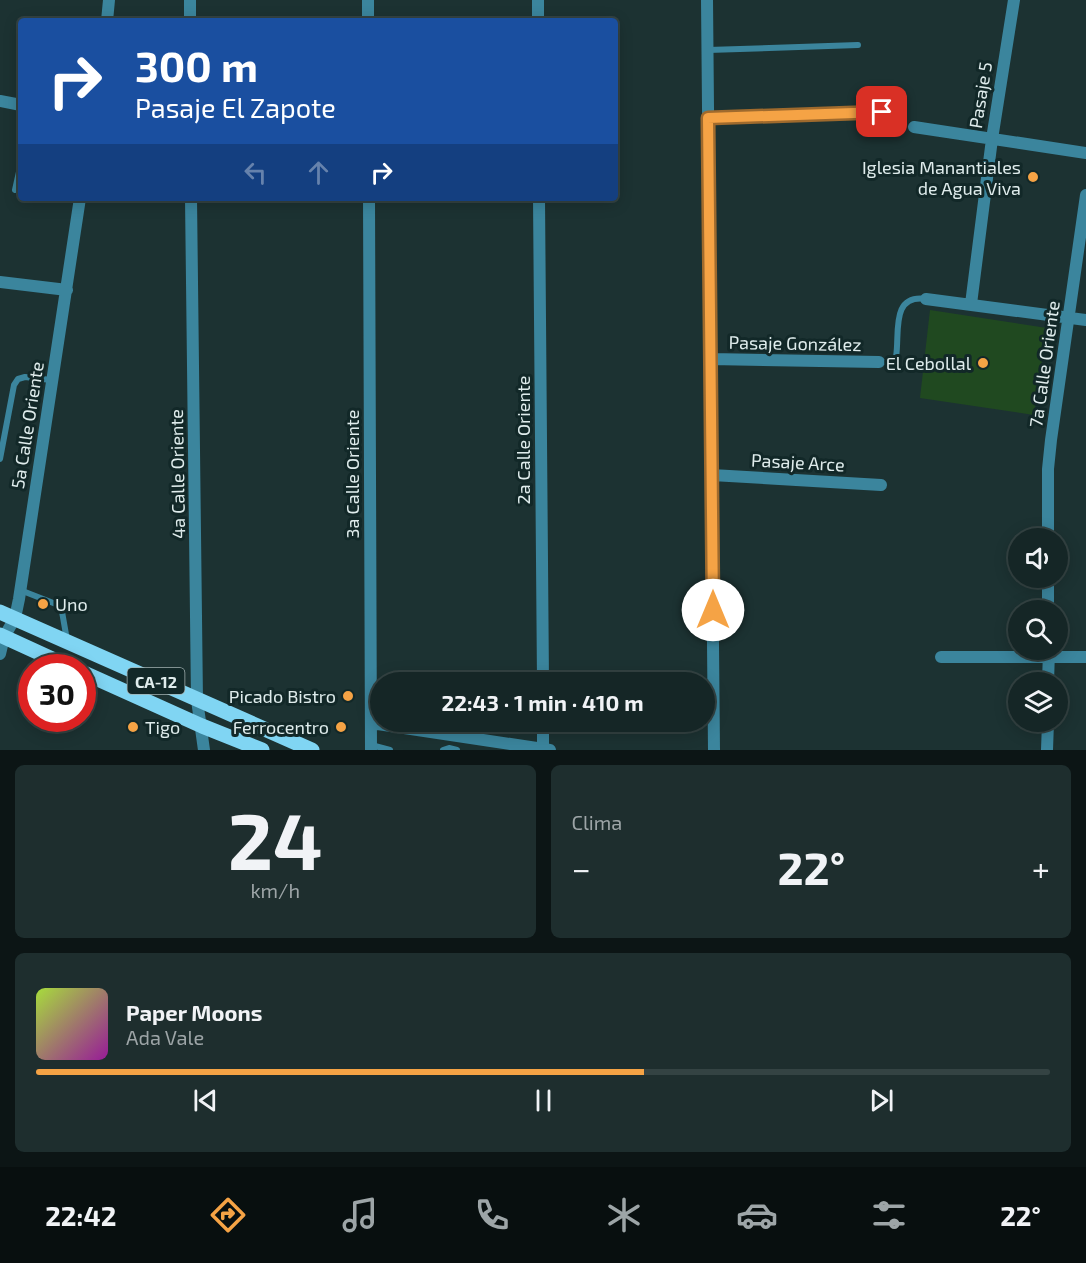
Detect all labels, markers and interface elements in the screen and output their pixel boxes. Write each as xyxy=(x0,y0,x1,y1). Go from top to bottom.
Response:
text: 300 m xyxy=(135,40,258,90)
icon: right xyxy=(36,42,114,120)
street label: Pasaje 5 xyxy=(964,60,996,130)
pin xyxy=(856,86,907,137)
text: Pasaje El Zapote xyxy=(135,91,336,123)
icon: arrive xyxy=(865,95,898,128)
icon: left xyxy=(239,156,272,189)
icon: ahead xyxy=(302,156,335,189)
icon: right xyxy=(365,156,398,189)
place label: Iglesia Manantiales de Agua Viva xyxy=(862,156,1021,199)
marker: Iglesia Manantiales de Agua Viva xyxy=(1026,170,1040,184)
street label: 7a Calle Oriente xyxy=(1024,299,1064,429)
street label: Pasaje González xyxy=(728,331,862,355)
place label: El Cebollal xyxy=(886,352,972,374)
marker: El Cebollal xyxy=(976,356,990,370)
street label: 5a Calle Oriente xyxy=(6,360,48,490)
street label: 2a Calle Oriente xyxy=(512,376,534,504)
street label: 4a Calle Oriente xyxy=(165,409,189,539)
street label: 3a Calle Oriente xyxy=(341,410,363,538)
street label: Pasaje Arce xyxy=(751,449,845,475)
map controls xyxy=(1008,528,1068,732)
button: sound xyxy=(1008,528,1068,588)
position arrow xyxy=(681,578,745,642)
place label: Uno xyxy=(55,593,88,615)
marker: Uno xyxy=(36,597,50,611)
button: search xyxy=(1008,600,1068,660)
speed limit sign: 30 xyxy=(18,654,96,732)
road number: CA-12 xyxy=(128,668,184,694)
button: layers xyxy=(1008,672,1068,732)
place label: Picado Bistro xyxy=(229,685,336,707)
marker: Picado Bistro xyxy=(341,689,355,703)
text: 22:43 · 1 min · 410 m xyxy=(441,689,644,715)
place label: Tigo xyxy=(145,716,180,738)
place label: Ferrocentro xyxy=(233,716,329,738)
marker: Tigo xyxy=(126,720,140,734)
marker: Ferrocentro xyxy=(334,720,348,734)
text: 24 xyxy=(228,792,323,886)
text: Clima xyxy=(572,810,622,834)
text: 22° xyxy=(777,840,845,894)
text: − xyxy=(572,848,591,888)
text: + xyxy=(1032,848,1050,888)
text: km/h xyxy=(250,878,300,902)
text: Paper Moons xyxy=(126,999,262,1025)
text: Ada Vale xyxy=(126,1025,204,1049)
icon: previous xyxy=(189,1084,222,1117)
icon: pause xyxy=(527,1084,560,1117)
icon: next xyxy=(865,1084,898,1117)
icon: directions xyxy=(207,1194,249,1236)
icon: music xyxy=(339,1194,381,1236)
icon: phone xyxy=(471,1194,513,1236)
icon: climate xyxy=(603,1194,645,1236)
icon: car xyxy=(736,1194,778,1236)
icon: filters xyxy=(868,1194,910,1236)
text: 22:42 xyxy=(45,1199,116,1231)
text: 22° xyxy=(1000,1199,1041,1231)

